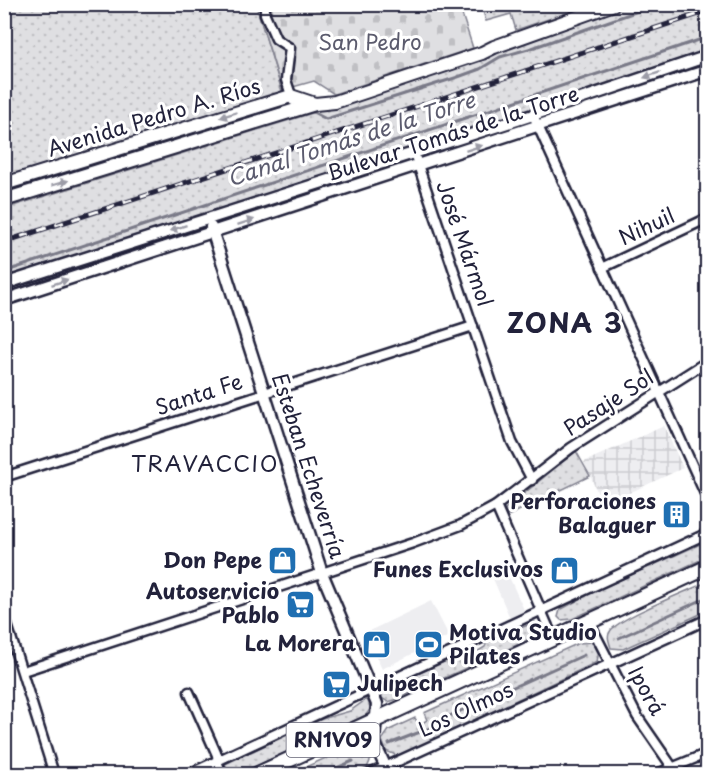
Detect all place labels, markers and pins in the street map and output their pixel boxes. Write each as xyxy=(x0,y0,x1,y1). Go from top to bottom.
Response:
place label: Perforaciones Balaguer xyxy=(510,484,656,540)
building icon: Perforaciones Balaguer xyxy=(661,498,693,530)
place label: Don Pepe xyxy=(163,543,262,575)
shop icon: Don Pepe xyxy=(267,545,299,577)
place label: Funes Exclusivos xyxy=(373,552,543,584)
shop icon: Funes Exclusivos xyxy=(548,554,580,586)
place label: Autoservicio Pablo xyxy=(146,574,279,630)
supermarket icon: Autoservicio Pablo xyxy=(284,588,316,620)
place label: Motiva Studio Pilates xyxy=(449,615,597,671)
place label: La Morera xyxy=(245,626,357,658)
shop icon: La Morera xyxy=(361,628,393,660)
sports icon: Motiva Studio Pilates xyxy=(412,629,444,661)
place label: Julipech xyxy=(357,666,443,698)
supermarket icon: Julipech xyxy=(320,668,352,700)

